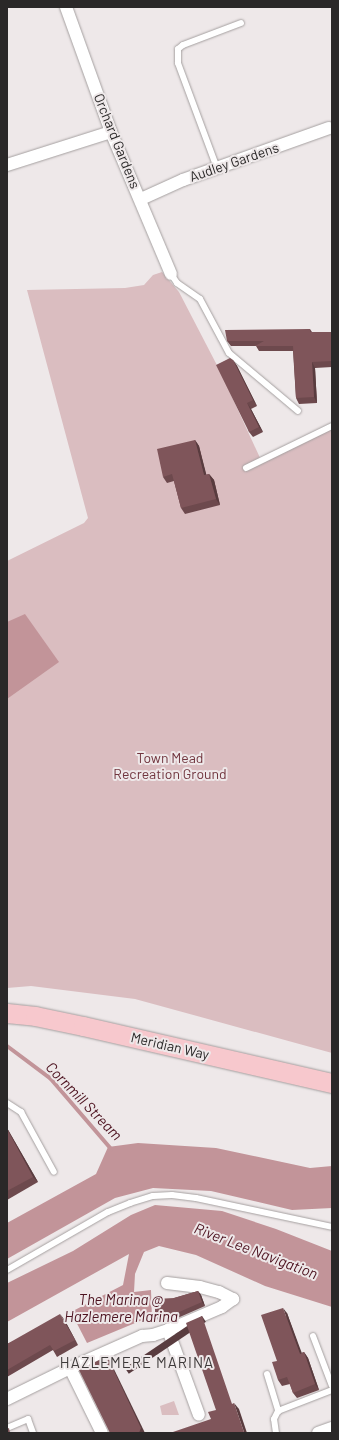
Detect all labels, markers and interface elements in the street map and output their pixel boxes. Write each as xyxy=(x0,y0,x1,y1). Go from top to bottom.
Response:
street label: Orchard Gardens xyxy=(90,91,144,191)
street label: Audley Gardens xyxy=(187,139,281,185)
park label: Town Mead Recreation Ground xyxy=(113,750,227,782)
street label: Meridian Way xyxy=(129,1029,211,1063)
water label: Cornmill Stream xyxy=(42,1058,126,1144)
water label: River Lee Navigation xyxy=(192,1219,320,1283)
water label: The Marina @ Hazlemere Marina xyxy=(64,1290,178,1325)
district label: HAZLEMERE MARINA xyxy=(60,1354,214,1372)

